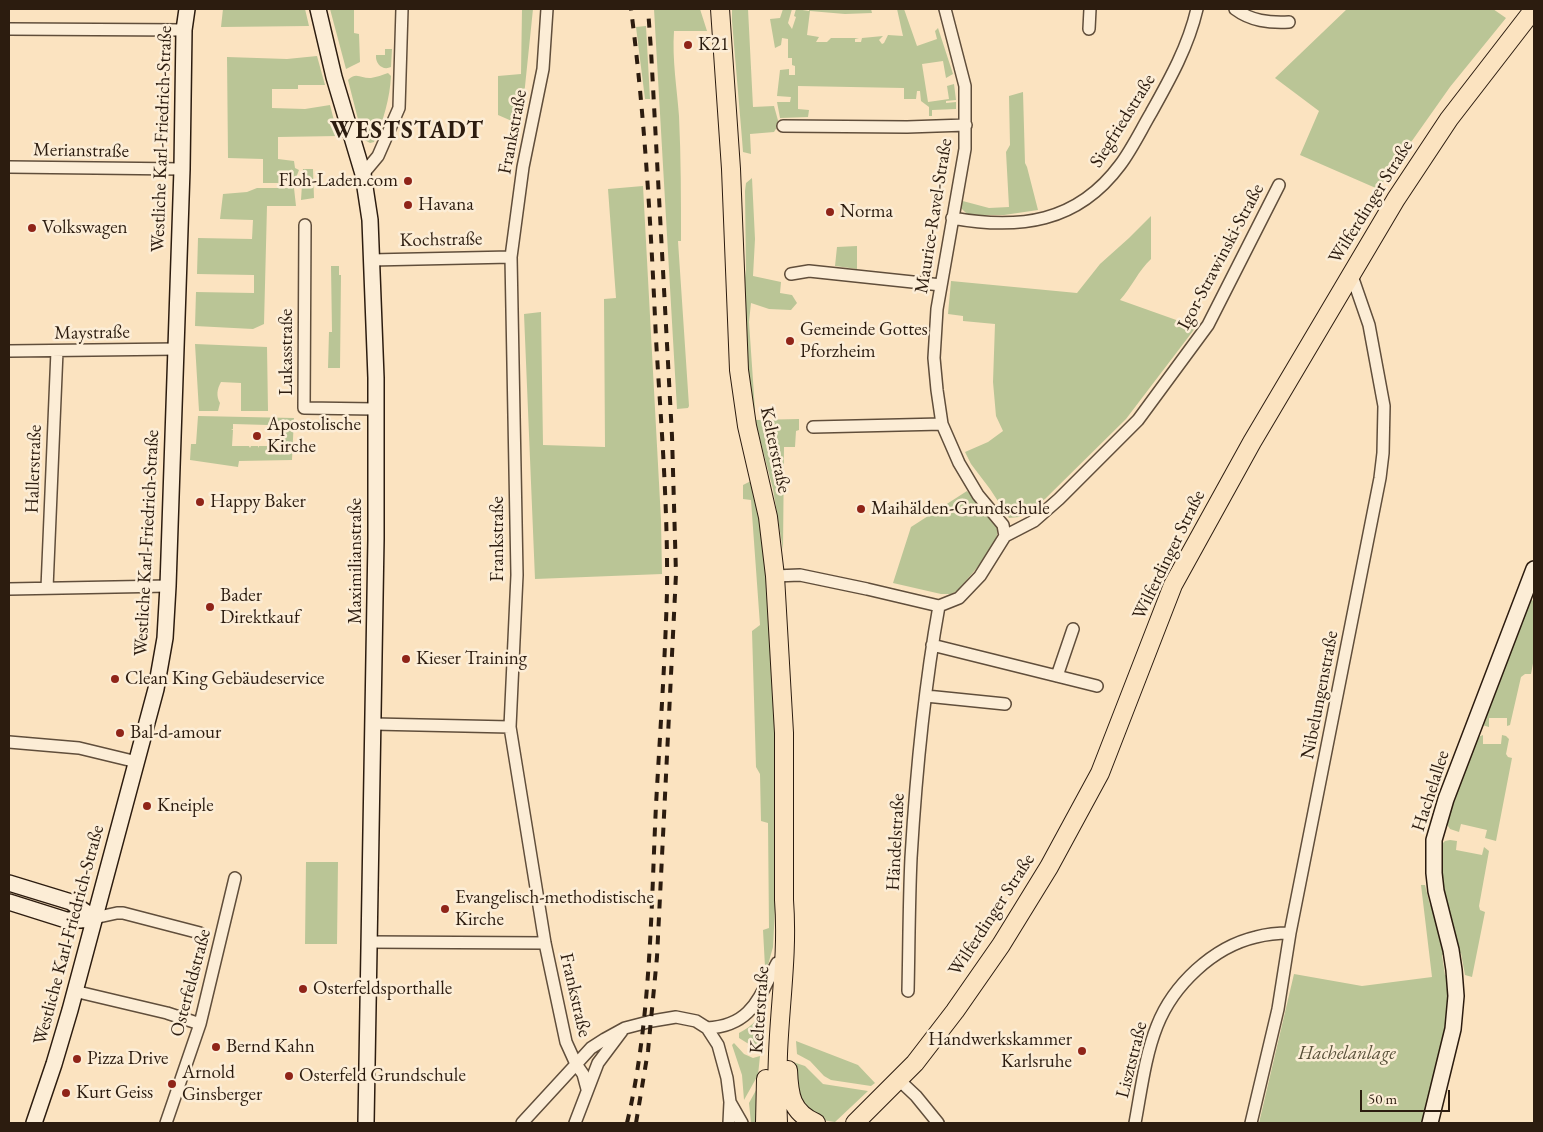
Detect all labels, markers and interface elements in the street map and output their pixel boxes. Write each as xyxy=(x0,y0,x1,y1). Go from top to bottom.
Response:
street label: Westliche Karl-Friedrich-Straße xyxy=(147,25,177,253)
place label: K21 xyxy=(698,34,729,56)
marker: K21 xyxy=(682,39,694,51)
street label: Siegfriedstraße xyxy=(1085,70,1161,172)
street label: Frankstraße xyxy=(494,88,532,176)
district label: WESTSTADT xyxy=(329,117,485,145)
street label: Wilferdinger Straße xyxy=(1324,136,1418,268)
street label: Maurice-Ravel-Straße xyxy=(910,137,958,295)
street label: Merianstraße xyxy=(33,139,129,163)
place label: Floh-Laden.com xyxy=(278,170,398,192)
marker: Floh-Laden.com xyxy=(402,175,414,187)
street label: Igor-Strawinski-Straße xyxy=(1173,180,1269,334)
place label: Havana xyxy=(418,194,474,216)
marker: Havana xyxy=(402,199,414,211)
place label: Norma xyxy=(840,201,893,223)
marker: Norma xyxy=(824,206,836,218)
place label: Volkswagen xyxy=(42,217,128,239)
marker: Volkswagen xyxy=(26,222,38,234)
street label: Kochstraße xyxy=(399,228,483,252)
street label: Lukasstraße xyxy=(276,309,298,395)
place label: Gemeinde Gottes Pforzheim xyxy=(800,319,928,363)
street label: Maystraße xyxy=(54,321,130,345)
marker: Gemeinde Gottes Pforzheim xyxy=(784,335,796,347)
street label: Kelterstraße xyxy=(755,405,795,495)
place label: Apostolische Kirche xyxy=(267,414,361,458)
street label: Hallerstraße xyxy=(21,424,47,514)
street label: Westliche Karl-Friedrich-Straße xyxy=(130,429,164,657)
marker: Apostolische Kirche xyxy=(251,430,263,442)
street label: Wilferdinger Straße xyxy=(1128,486,1210,624)
place label: Happy Baker xyxy=(210,491,306,513)
marker: Happy Baker xyxy=(194,496,206,508)
street label: Frankstraße xyxy=(487,496,509,582)
street label: Maximilianstraße xyxy=(345,498,367,624)
place label: Maihälden-Grundschule xyxy=(871,498,1050,520)
marker: Maihälden-Grundschule xyxy=(855,503,867,515)
place label: Bader Direktkauf xyxy=(220,585,300,629)
marker: Bader Direktkauf xyxy=(204,601,216,613)
street label: Nibelungenstraße xyxy=(1296,629,1344,761)
place label: Kieser Training xyxy=(416,648,527,670)
marker: Kieser Training xyxy=(400,653,412,665)
place label: Clean King Gebäudeservice xyxy=(125,668,324,690)
marker: Clean King Gebäudeservice xyxy=(109,673,121,685)
place label: Bal-d-amour xyxy=(130,722,221,744)
marker: Bal-d-amour xyxy=(114,727,126,739)
street label: Hachelallee xyxy=(1407,748,1455,834)
street label: Händelstraße xyxy=(882,793,910,891)
place label: Kneiple xyxy=(157,795,214,817)
marker: Kneiple xyxy=(141,800,153,812)
street label: Westliche Karl-Friedrich-Straße xyxy=(29,823,109,1047)
street label: Wilferdinger Straße xyxy=(944,849,1040,981)
place label: Evangelisch-methodistische Kirche xyxy=(455,887,654,931)
marker: Evangelisch-methodistische Kirche xyxy=(439,903,451,915)
street label: Osterfeldstraße xyxy=(166,927,216,1039)
street label: Frankstraße xyxy=(554,951,596,1039)
street label: Kelterstraße xyxy=(746,965,774,1055)
place label: Osterfeldsporthalle xyxy=(313,978,452,1000)
marker: Osterfeldsporthalle xyxy=(297,983,309,995)
street label: Lisztstraße xyxy=(1111,1019,1153,1101)
place label: Handwerkskammer Karlsruhe xyxy=(928,1029,1072,1073)
place label: Bernd Kahn xyxy=(226,1036,315,1058)
marker: Bernd Kahn xyxy=(210,1041,222,1053)
park label: Hachelanlage xyxy=(1298,1043,1396,1065)
marker: Handwerkskammer Karlsruhe xyxy=(1076,1045,1088,1057)
place label: Pizza Drive xyxy=(87,1048,168,1070)
marker: Pizza Drive xyxy=(71,1053,83,1065)
place label: Arnold Ginsberger xyxy=(182,1062,262,1106)
place label: Osterfeld Grundschule xyxy=(299,1065,466,1087)
marker: Osterfeld Grundschule xyxy=(283,1070,295,1082)
marker: Arnold Ginsberger xyxy=(166,1078,178,1090)
scale bar xyxy=(1363,1080,1453,1112)
place label: Kurt Geiss xyxy=(76,1082,153,1104)
marker: Kurt Geiss xyxy=(60,1087,72,1099)
text: 50 m xyxy=(1368,1089,1397,1108)

